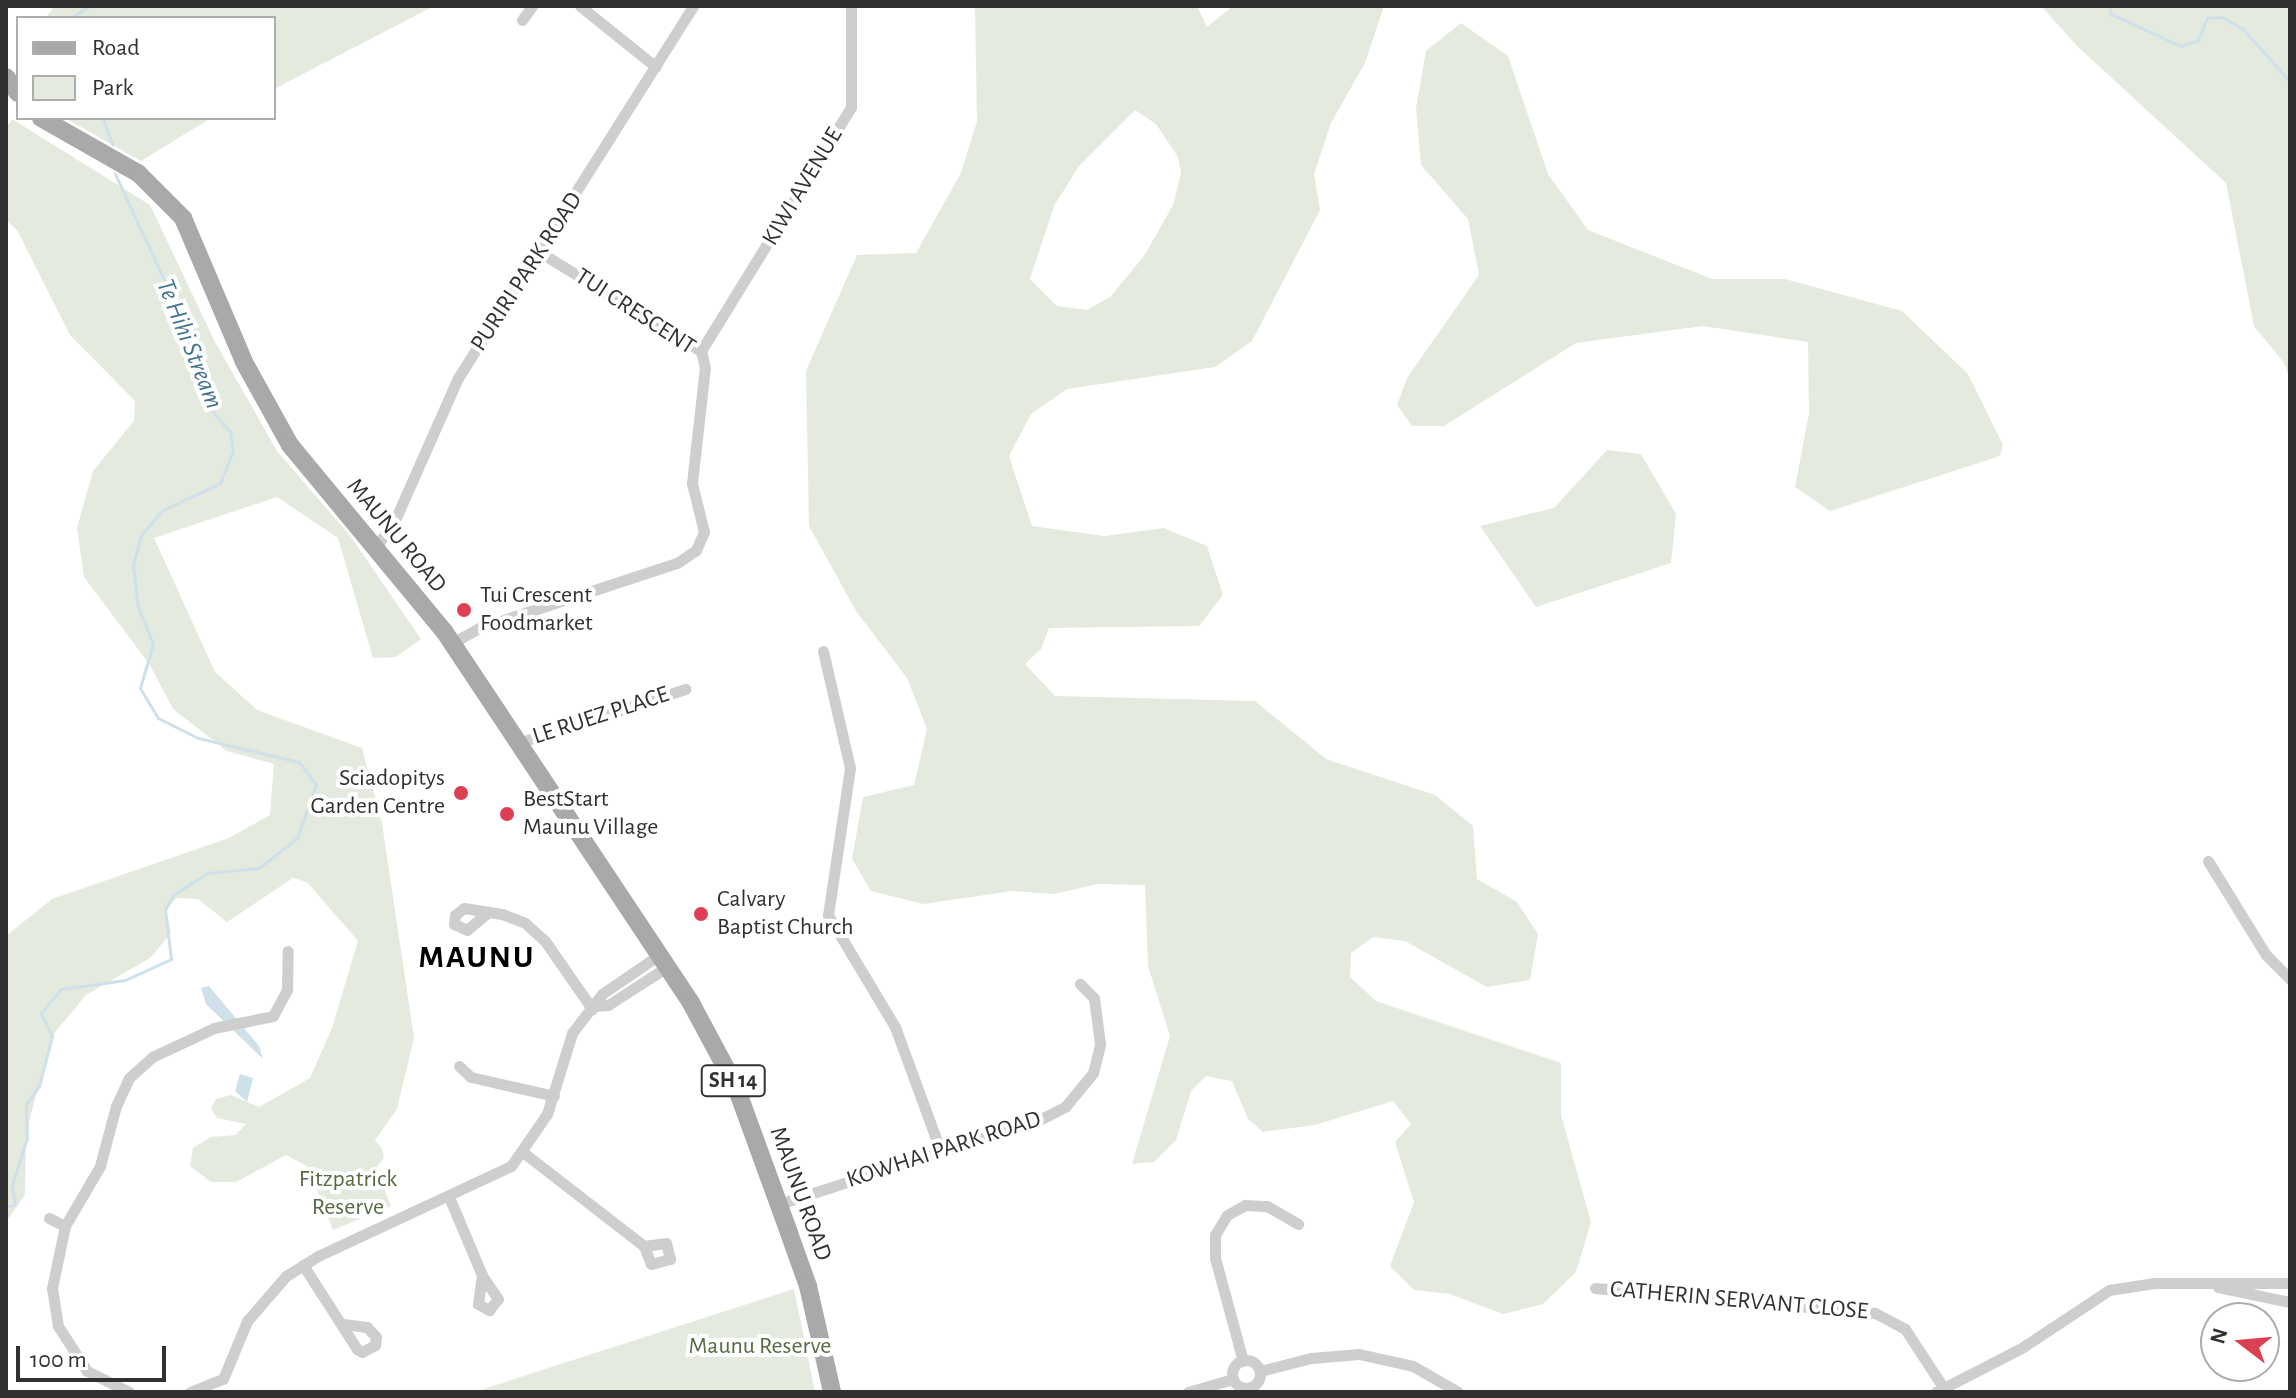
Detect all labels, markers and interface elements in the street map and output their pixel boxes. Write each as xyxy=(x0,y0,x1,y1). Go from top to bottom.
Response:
legend xyxy=(16,16,276,120)
text: Road xyxy=(92,36,140,60)
text: Park xyxy=(92,76,133,100)
street label: KIWI AVENUE xyxy=(757,123,849,251)
street label: PURIRI PARK ROAD xyxy=(465,187,589,357)
street label: TUI CRESCENT xyxy=(569,262,701,362)
water label: Te Hihi Stream xyxy=(149,275,229,413)
street label: MAUNU ROAD xyxy=(340,473,452,599)
place label: Tui Crescent Foodmarket xyxy=(480,582,593,638)
marker: Tui Crescent Foodmarket xyxy=(455,601,473,619)
street label: LE RUEZ PLACE xyxy=(529,680,673,752)
place label: Sciadopitys Garden Centre xyxy=(311,765,445,821)
marker: Sciadopitys Garden Centre xyxy=(452,784,470,802)
place label: BestStart Maunu Village xyxy=(523,786,658,842)
marker: BestStart Maunu Village xyxy=(498,805,516,823)
place label: Calvary Baptist Church xyxy=(717,886,854,942)
marker: Calvary Baptist Church xyxy=(692,905,710,923)
district label: MAUNU xyxy=(418,938,536,976)
road number: SH 14 xyxy=(699,1063,767,1099)
street label: KOWHAI PARK ROAD xyxy=(843,1105,1045,1195)
street label: MAUNU ROAD xyxy=(762,1123,838,1265)
park label: Fitzpatrick Reserve xyxy=(299,1166,397,1222)
street label: CATHERIN SERVANT CLOSE xyxy=(1609,1275,1869,1327)
north arrow xyxy=(2200,1302,2280,1382)
text: N xyxy=(2206,1326,2232,1346)
scale bar xyxy=(20,1330,170,1380)
park label: Maunu Reserve xyxy=(689,1333,831,1361)
text: 100 m xyxy=(30,1348,87,1372)

